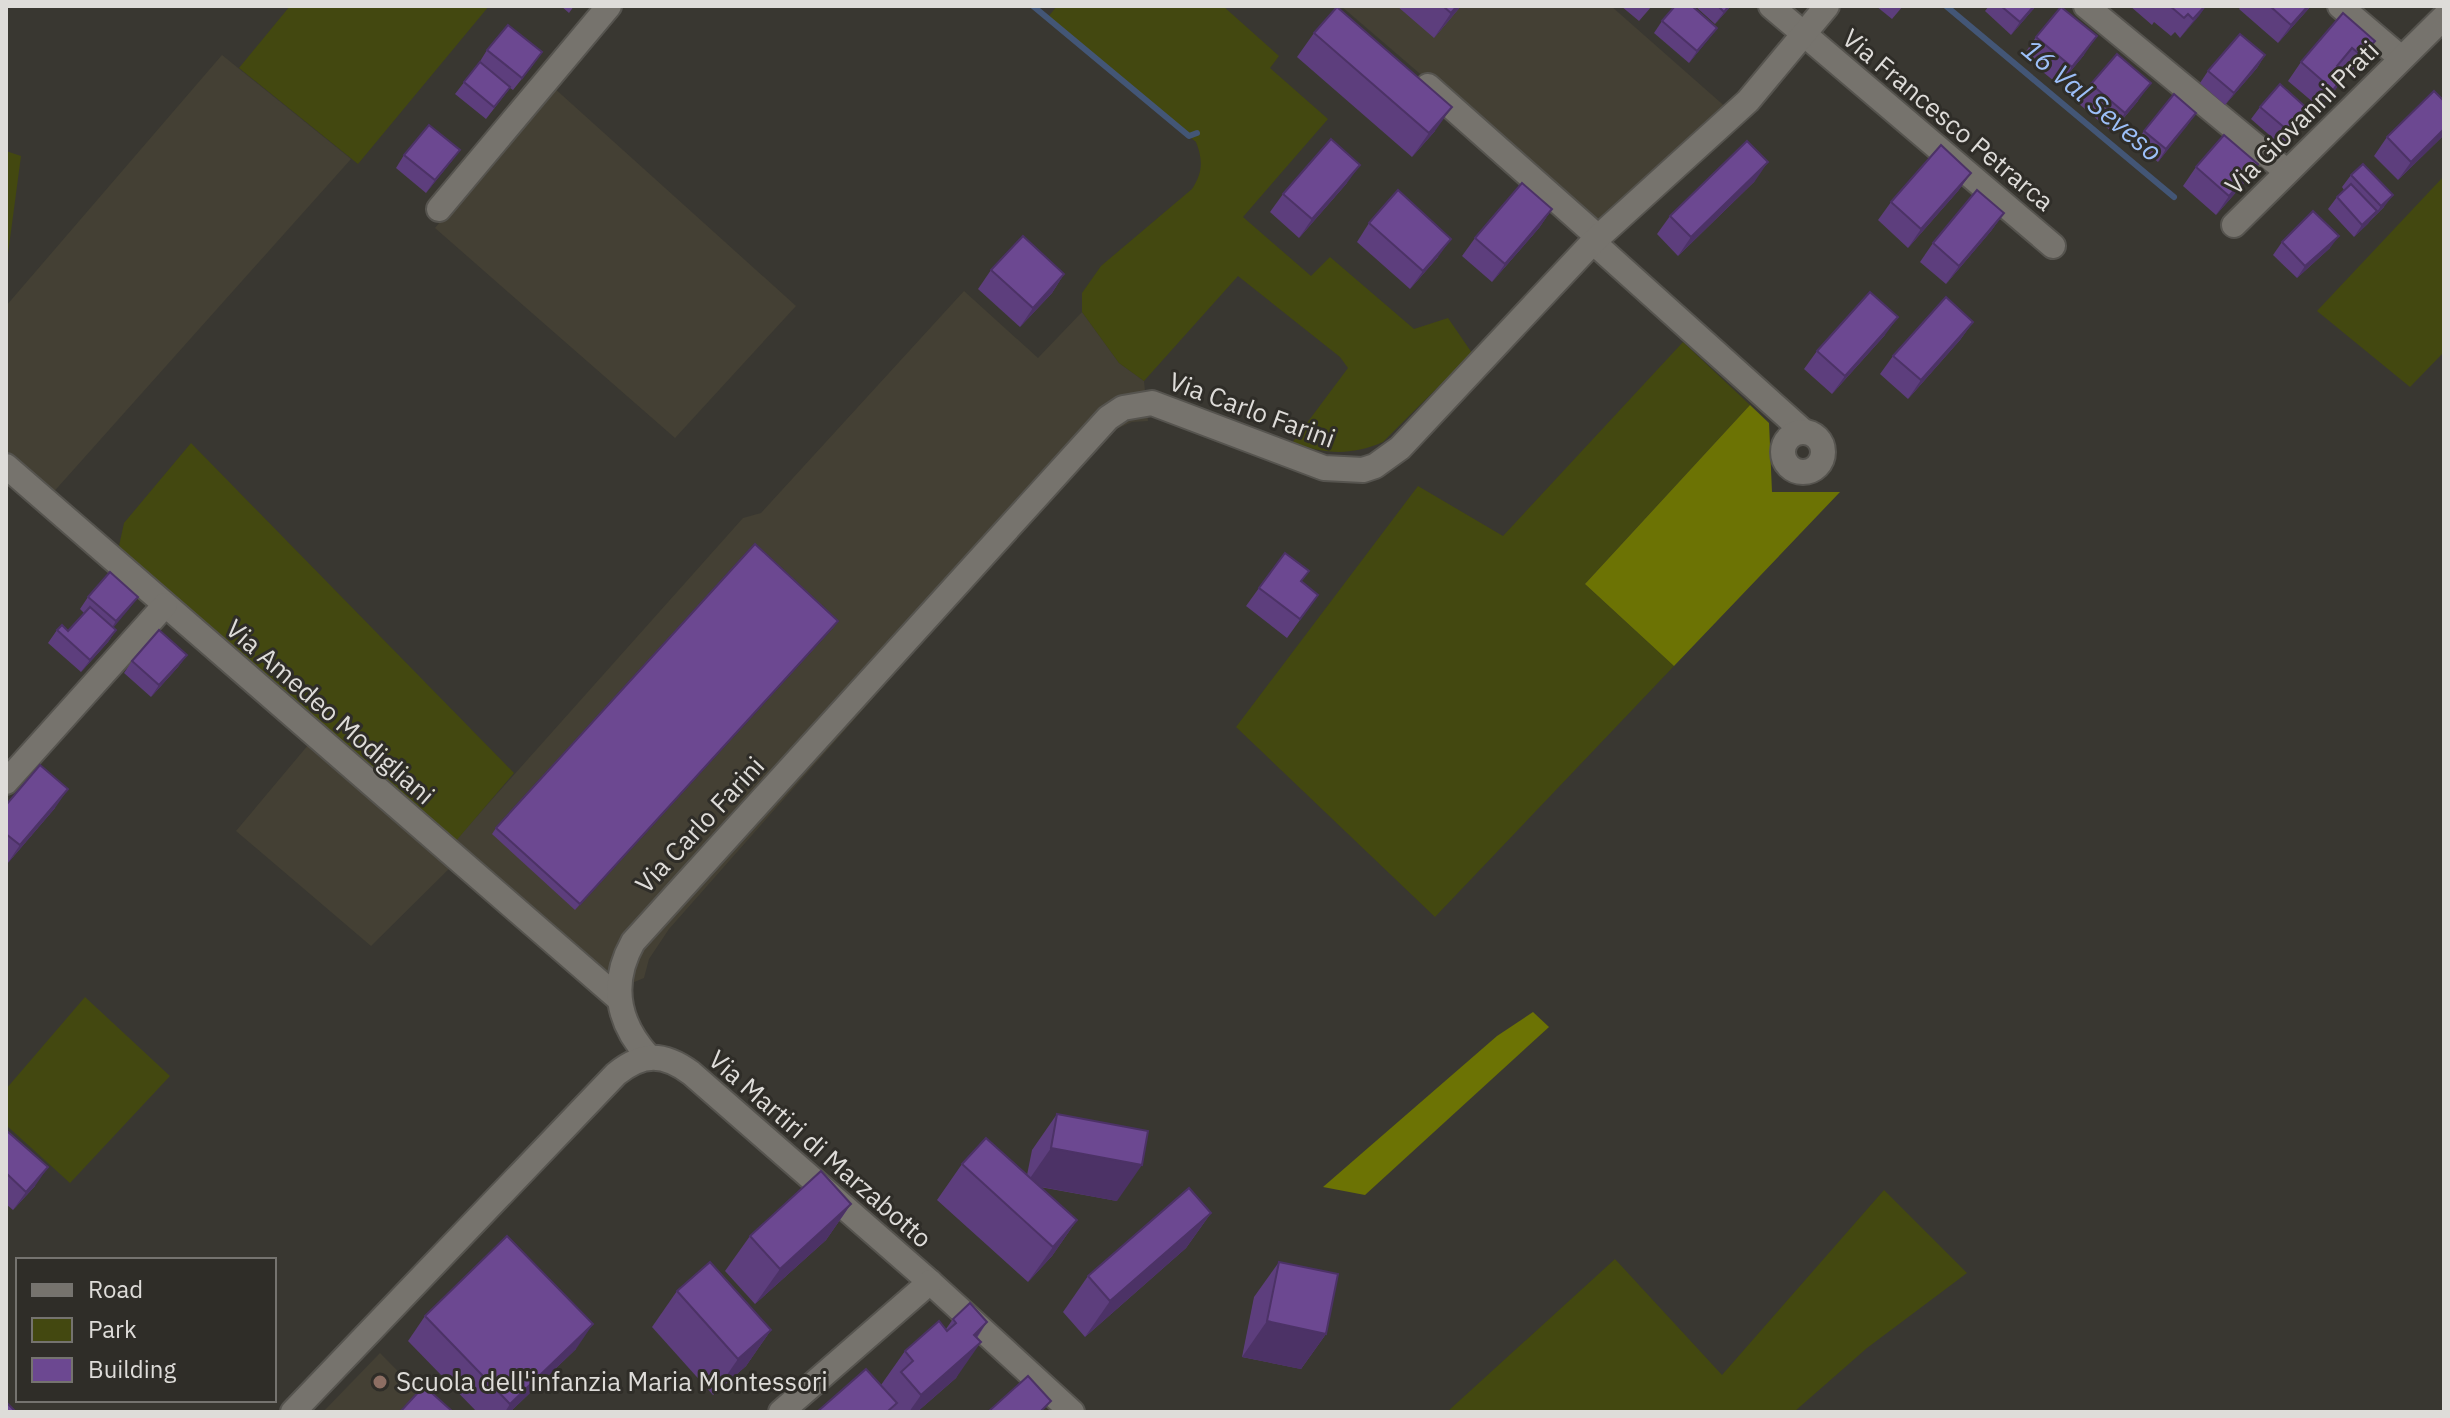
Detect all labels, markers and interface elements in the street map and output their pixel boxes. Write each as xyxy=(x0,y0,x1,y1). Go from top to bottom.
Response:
street label: Via Francesco Petrarca xyxy=(1836,21,2062,218)
water label: 16 Val Seveso xyxy=(2014,30,2170,169)
street label: Via Giovanni Prati xyxy=(2217,33,2386,202)
street label: Via Carlo Farini xyxy=(1165,363,1340,455)
street label: Via Amedeo Modigliani xyxy=(219,611,442,811)
street label: Via Carlo Farini xyxy=(627,749,771,900)
street label: Via Martiri di Marzabotto xyxy=(702,1042,939,1255)
legend xyxy=(16,1258,276,1402)
text: Road xyxy=(88,1273,143,1305)
text: Park xyxy=(88,1313,137,1345)
text: Building xyxy=(88,1353,176,1385)
place label: Scuola dell'infanzia Maria Montessori xyxy=(396,1364,828,1398)
marker: Scuola dell'infanzia Maria Montessori xyxy=(371,1373,389,1391)

